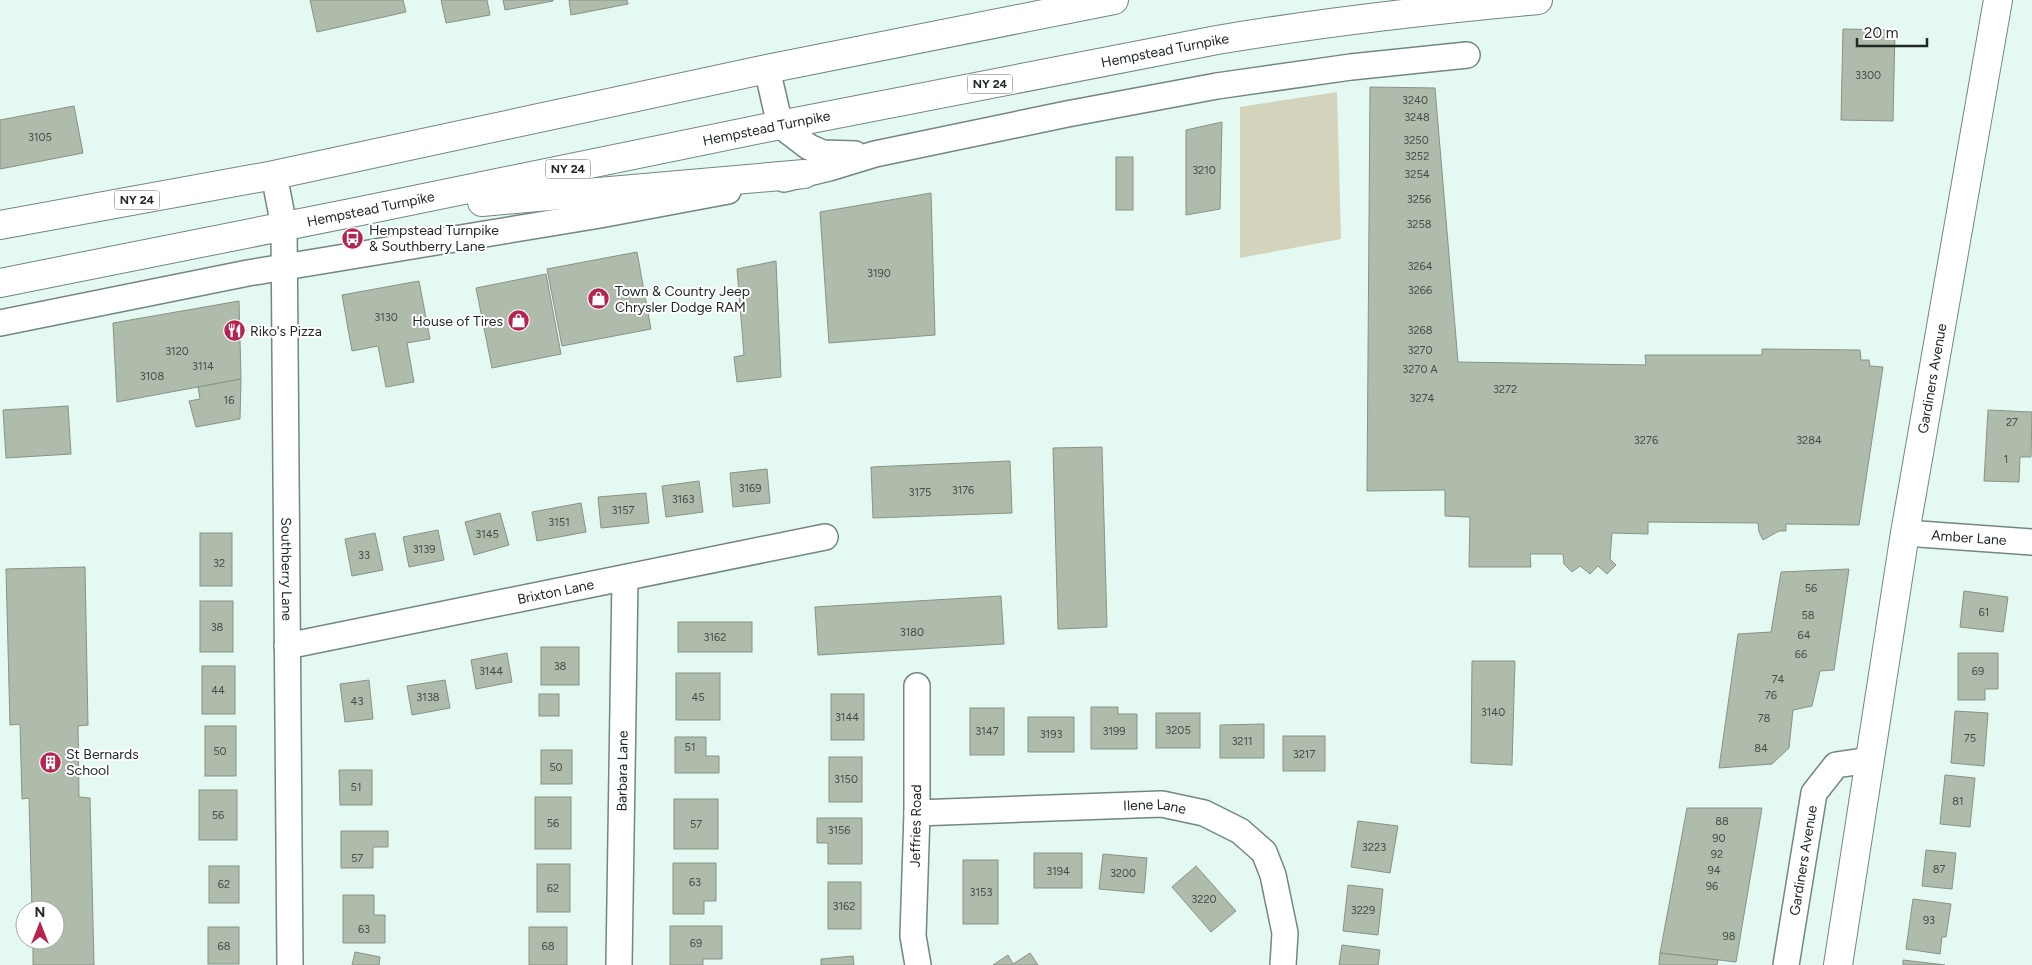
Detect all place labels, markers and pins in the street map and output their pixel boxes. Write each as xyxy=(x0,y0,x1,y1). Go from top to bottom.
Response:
place label: Hempstead Turnpike & Southberry Lane xyxy=(369,222,499,255)
bus stop icon: Hempstead Turnpike & Southberry Lane xyxy=(341,226,365,250)
place label: Town & Country Jeep Chrysler Dodge RAM xyxy=(615,283,750,316)
shop icon: Town & Country Jeep Chrysler Dodge RAM xyxy=(587,287,611,311)
shop icon: House of Tires xyxy=(507,309,531,333)
place label: House of Tires xyxy=(412,313,503,330)
restaurant icon: Riko's Pizza xyxy=(222,319,246,343)
place label: Riko's Pizza xyxy=(250,323,322,340)
place label: St Bernards School xyxy=(66,746,139,779)
building icon: St Bernards School xyxy=(38,750,62,774)

